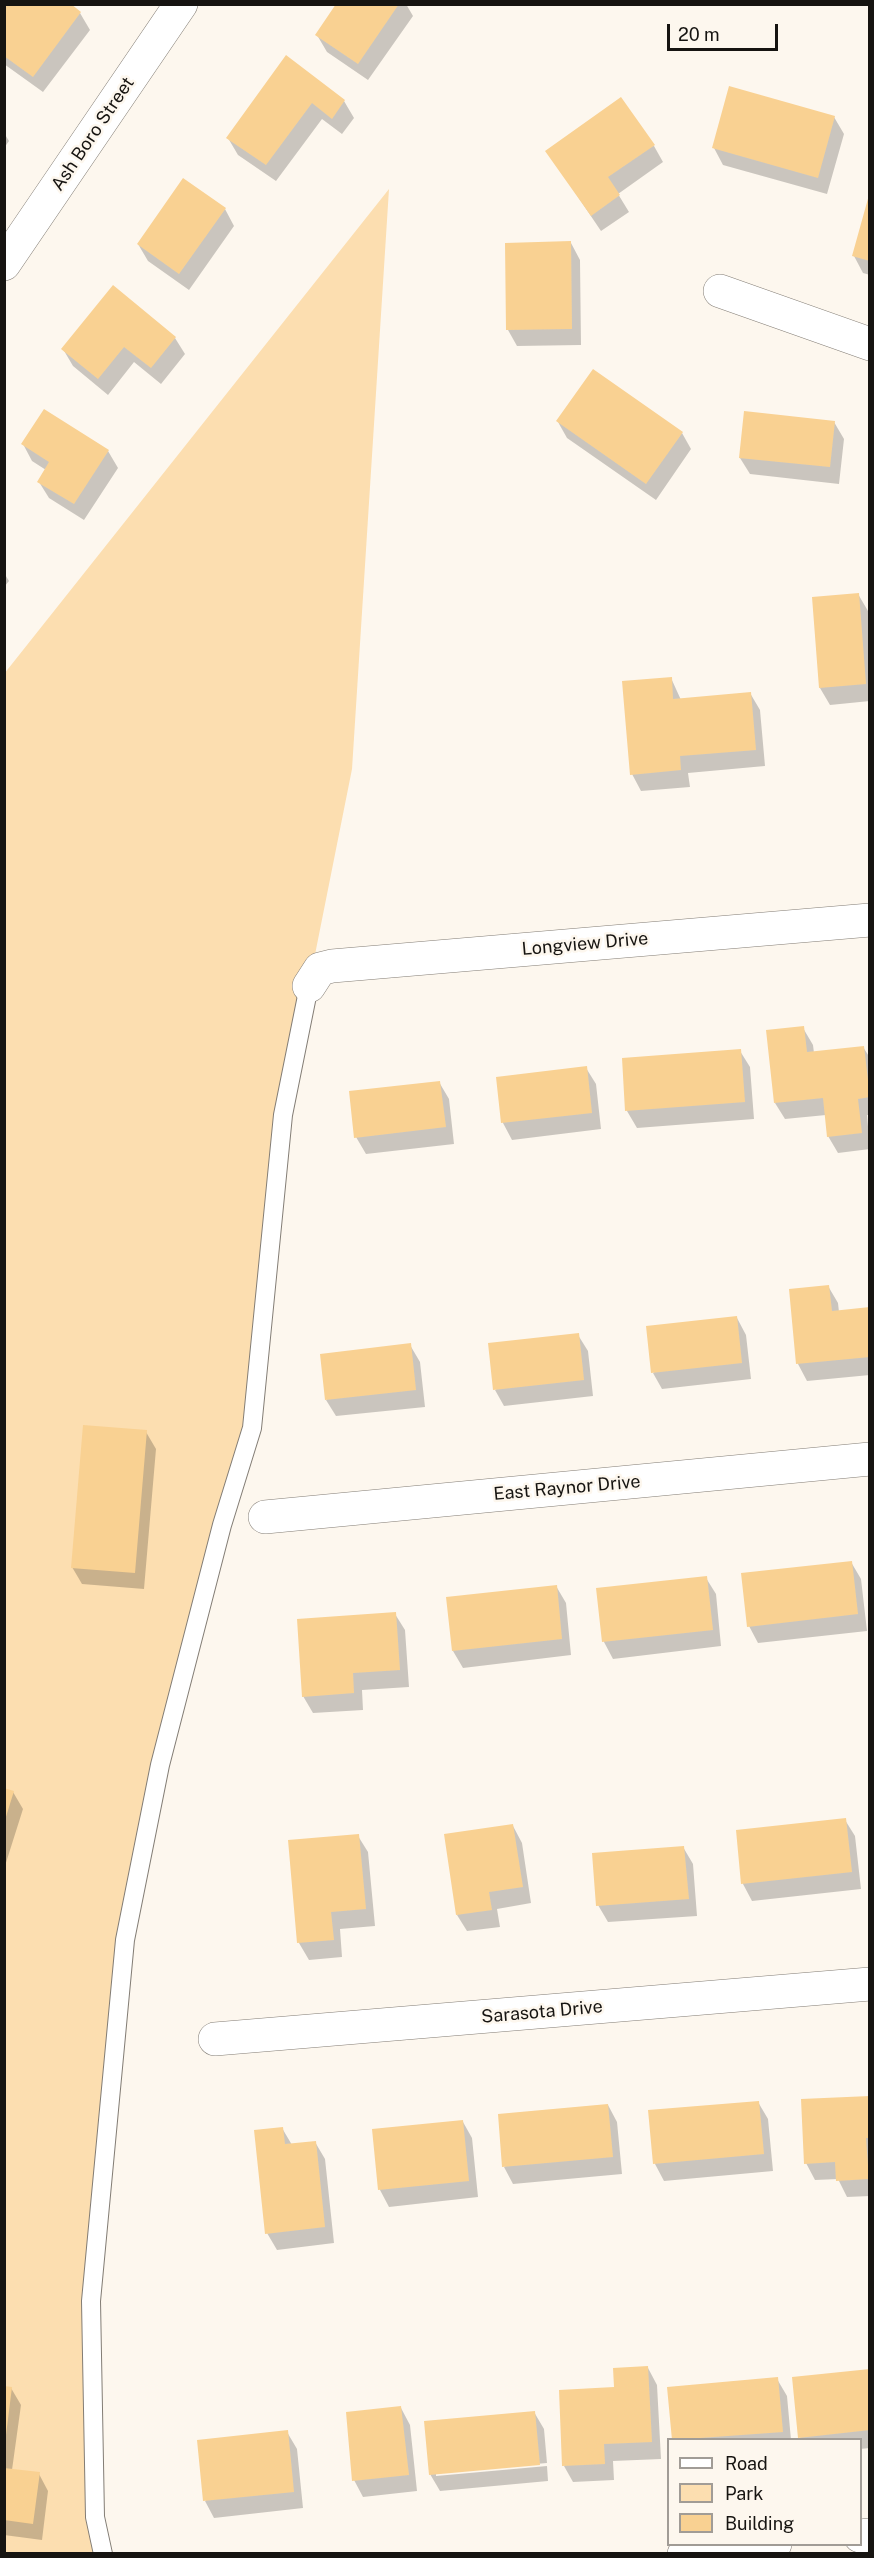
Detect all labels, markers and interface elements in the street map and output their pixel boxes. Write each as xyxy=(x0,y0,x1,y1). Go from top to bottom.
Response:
scale bar xyxy=(670,12,781,50)
text: 20 m xyxy=(678,24,720,45)
street label: Ash Boro Street xyxy=(47,73,139,195)
street label: Longview Drive xyxy=(521,928,649,960)
street label: East Raynor Drive xyxy=(493,1471,641,1505)
street label: Sarasota Drive xyxy=(480,1996,604,2028)
legend xyxy=(667,2438,862,2546)
text: Road xyxy=(725,2453,768,2474)
text: Park xyxy=(725,2483,763,2504)
text: Building xyxy=(725,2513,794,2534)

